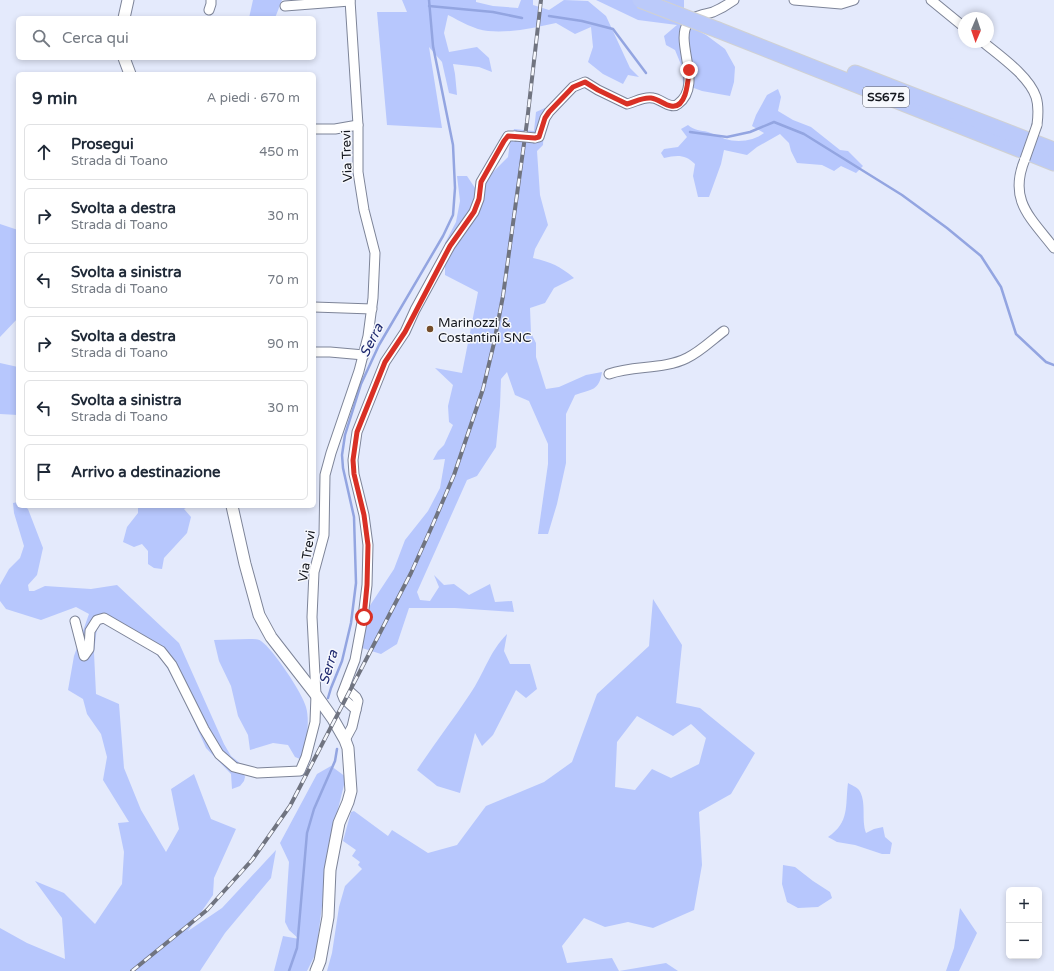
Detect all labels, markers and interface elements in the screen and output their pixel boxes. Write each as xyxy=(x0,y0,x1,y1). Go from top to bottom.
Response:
north arrow xyxy=(958,12,994,48)
search box xyxy=(16,16,316,60)
icon: search xyxy=(30,27,52,49)
text: Cerca qui xyxy=(62,29,129,47)
route end xyxy=(680,61,698,79)
road number: SS675 xyxy=(863,87,909,107)
text: 9 min xyxy=(32,88,77,109)
text: A piedi · 670 m xyxy=(207,90,300,106)
street label: Via Trevi xyxy=(338,130,356,182)
text: Prosegui xyxy=(71,135,134,153)
icon: ahead xyxy=(33,141,55,163)
text: 450 m xyxy=(259,144,299,160)
text: Strada di Toano xyxy=(71,153,168,169)
text: Svolta a destra xyxy=(71,199,176,217)
icon: right xyxy=(33,205,55,227)
text: 30 m xyxy=(267,208,299,224)
text: Strada di Toano xyxy=(71,217,168,233)
text: Svolta a sinistra xyxy=(71,263,182,281)
icon: left xyxy=(33,269,55,291)
text: 70 m xyxy=(267,272,299,288)
text: Strada di Toano xyxy=(71,281,168,297)
place label: Marinozzi & Costantini SNC xyxy=(438,315,531,346)
water label: Serra xyxy=(356,320,388,360)
marker: Marinozzi & Costantini SNC xyxy=(425,324,435,334)
text: Svolta a destra xyxy=(71,327,176,345)
icon: right xyxy=(33,333,55,355)
text: 90 m xyxy=(267,336,299,352)
text: Strada di Toano xyxy=(71,345,168,361)
text: Svolta a sinistra xyxy=(71,391,182,409)
icon: left xyxy=(33,397,55,419)
text: 30 m xyxy=(267,400,299,416)
text: Strada di Toano xyxy=(71,409,168,425)
icon: arrive xyxy=(33,461,55,483)
text: Arrivo a destinazione xyxy=(71,463,221,481)
street label: Via Trevi xyxy=(295,529,319,583)
route start xyxy=(355,608,373,626)
water label: Serra xyxy=(315,647,342,686)
map controls xyxy=(1006,887,1042,959)
button: + xyxy=(1006,887,1042,923)
button: − xyxy=(1006,923,1042,959)

